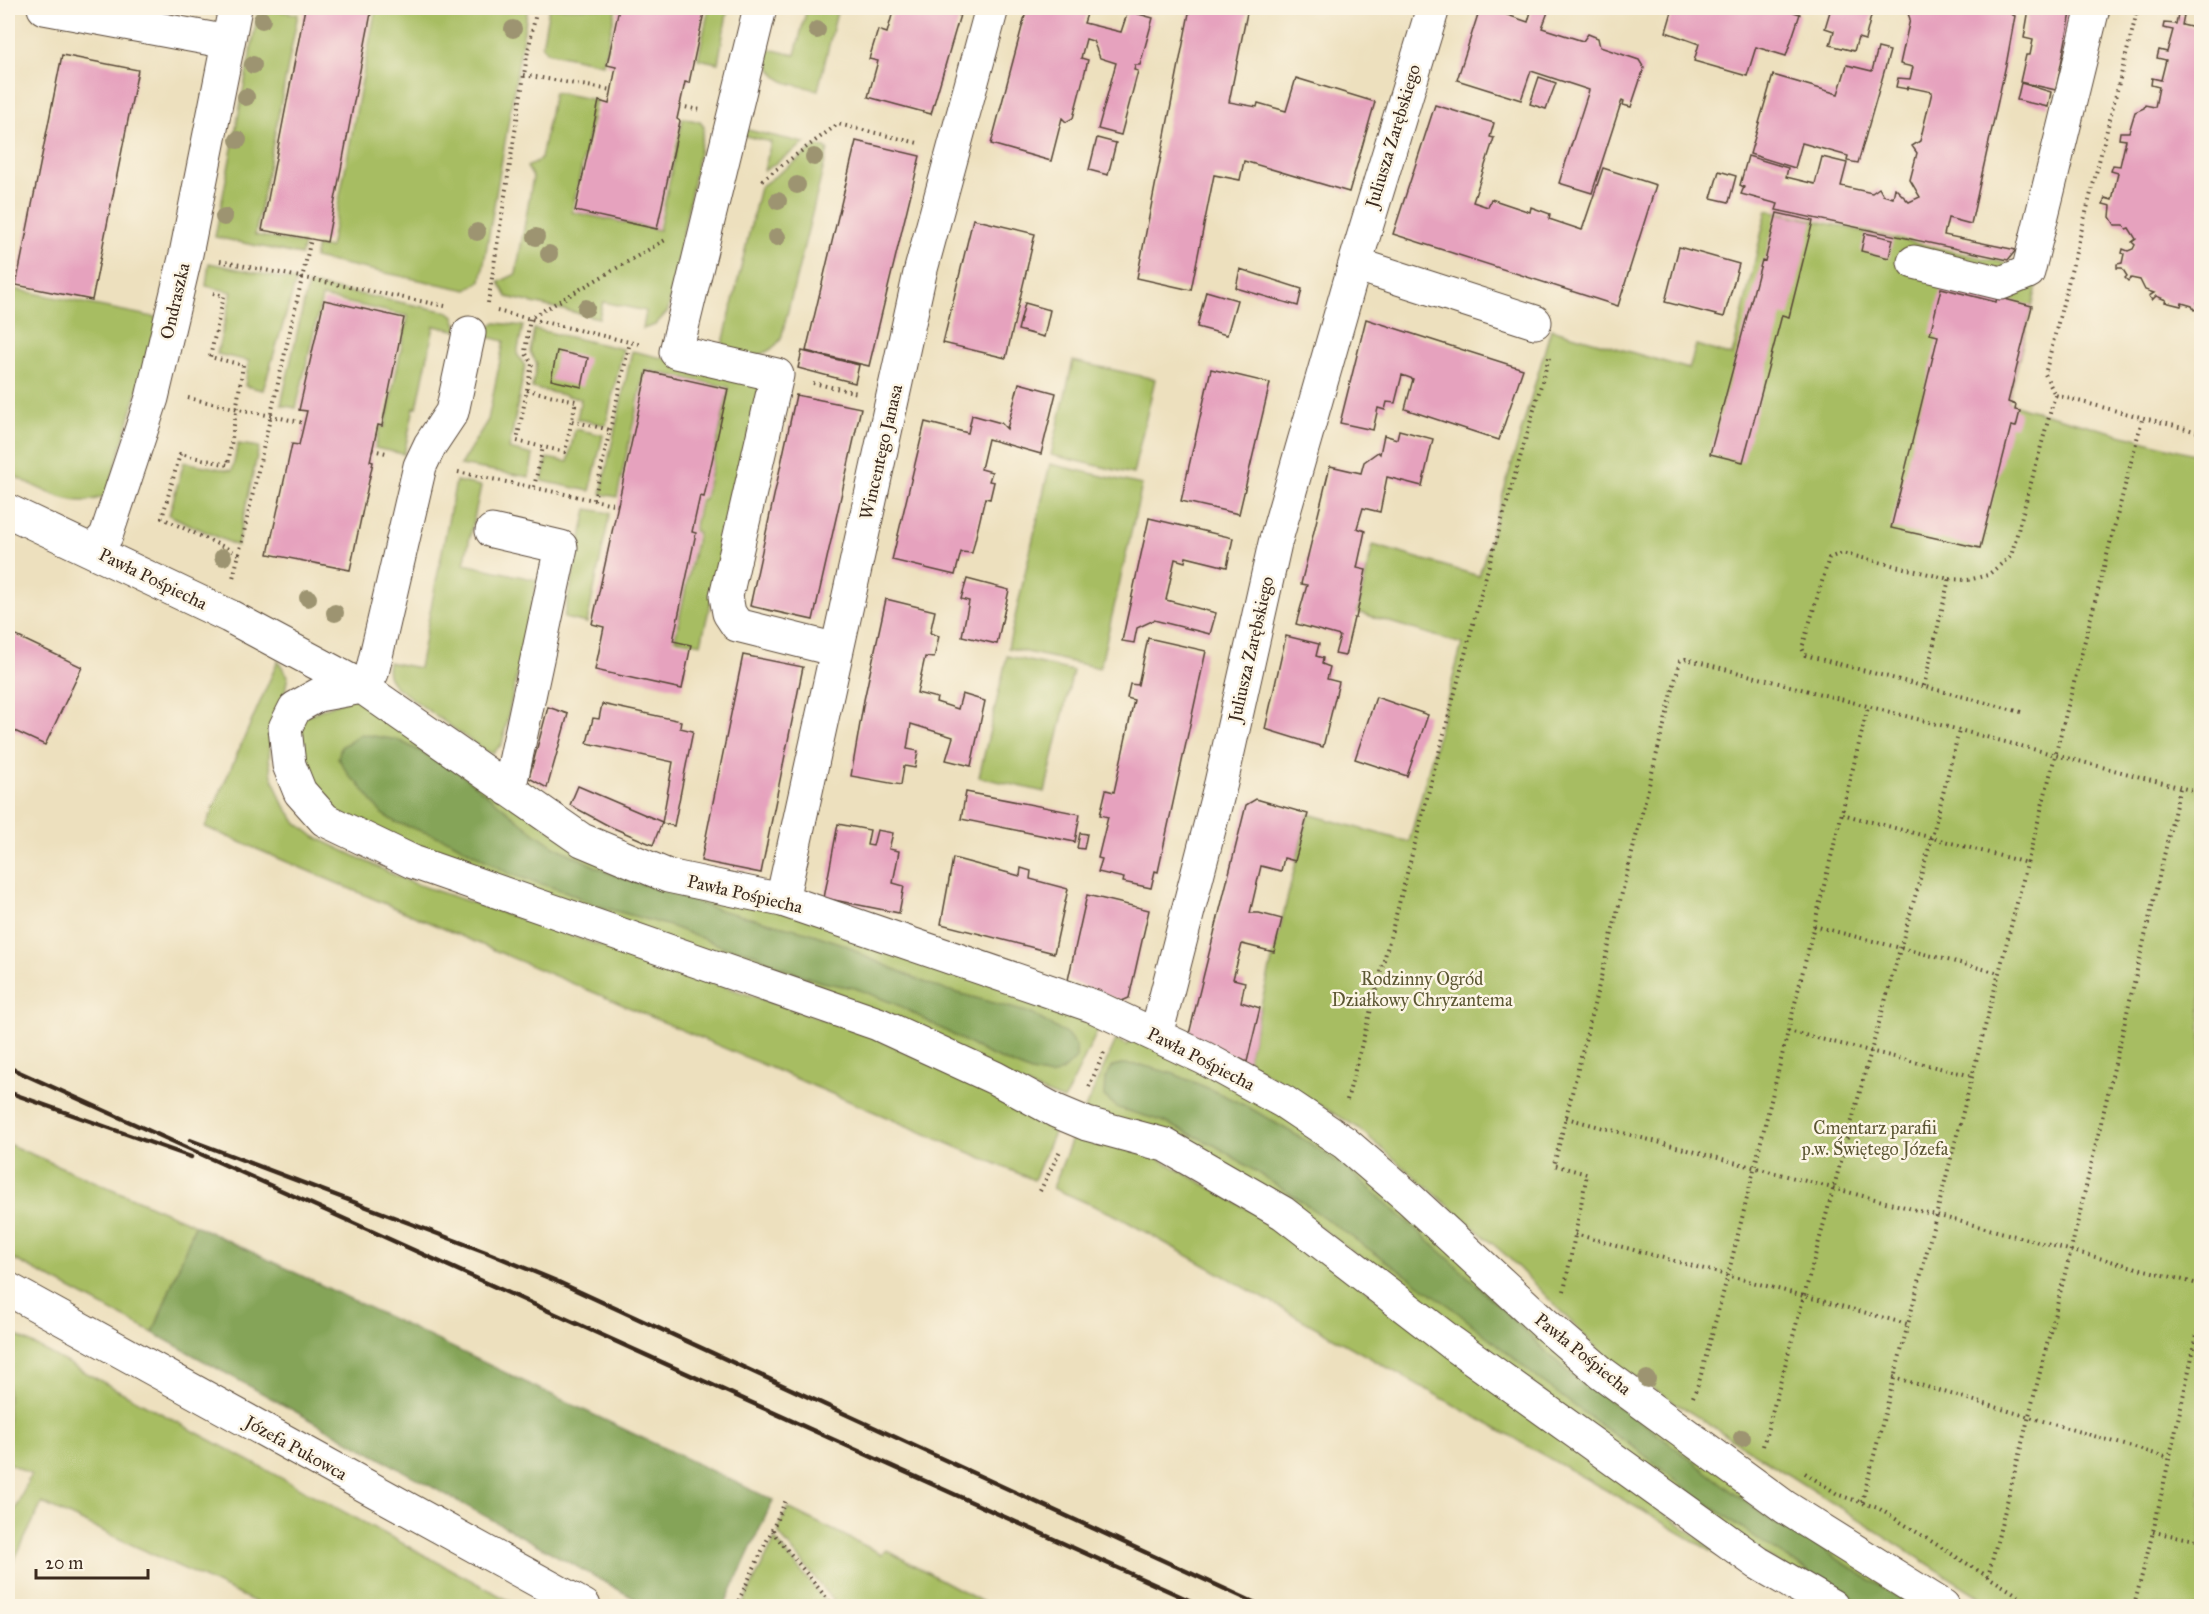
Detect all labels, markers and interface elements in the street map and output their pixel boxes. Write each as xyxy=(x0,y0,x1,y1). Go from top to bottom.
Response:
street label: Juliusza Zarębskiego xyxy=(1360,62,1426,213)
street label: Ondraszka xyxy=(156,260,195,341)
street label: Wincentego Janasa xyxy=(855,382,908,522)
street label: Pawła Pośpiecha xyxy=(95,543,211,615)
street label: Juliusza Zarębskiego xyxy=(1223,574,1279,726)
street label: Pawła Pośpiecha xyxy=(685,870,805,918)
park label: Rodzinny Ogród Działkowy Chryzantema xyxy=(1332,968,1513,1011)
street label: Pawła Pośpiecha xyxy=(1144,1022,1259,1096)
park label: Cmentarz parafii p.w. Świętego Józefa xyxy=(1801,1117,1949,1161)
street label: Pawła Pośpiecha xyxy=(1530,1308,1636,1400)
street label: Józefa Pukowca xyxy=(239,1410,351,1486)
scale bar xyxy=(36,1542,148,1580)
text: 20 m xyxy=(45,1552,83,1574)

